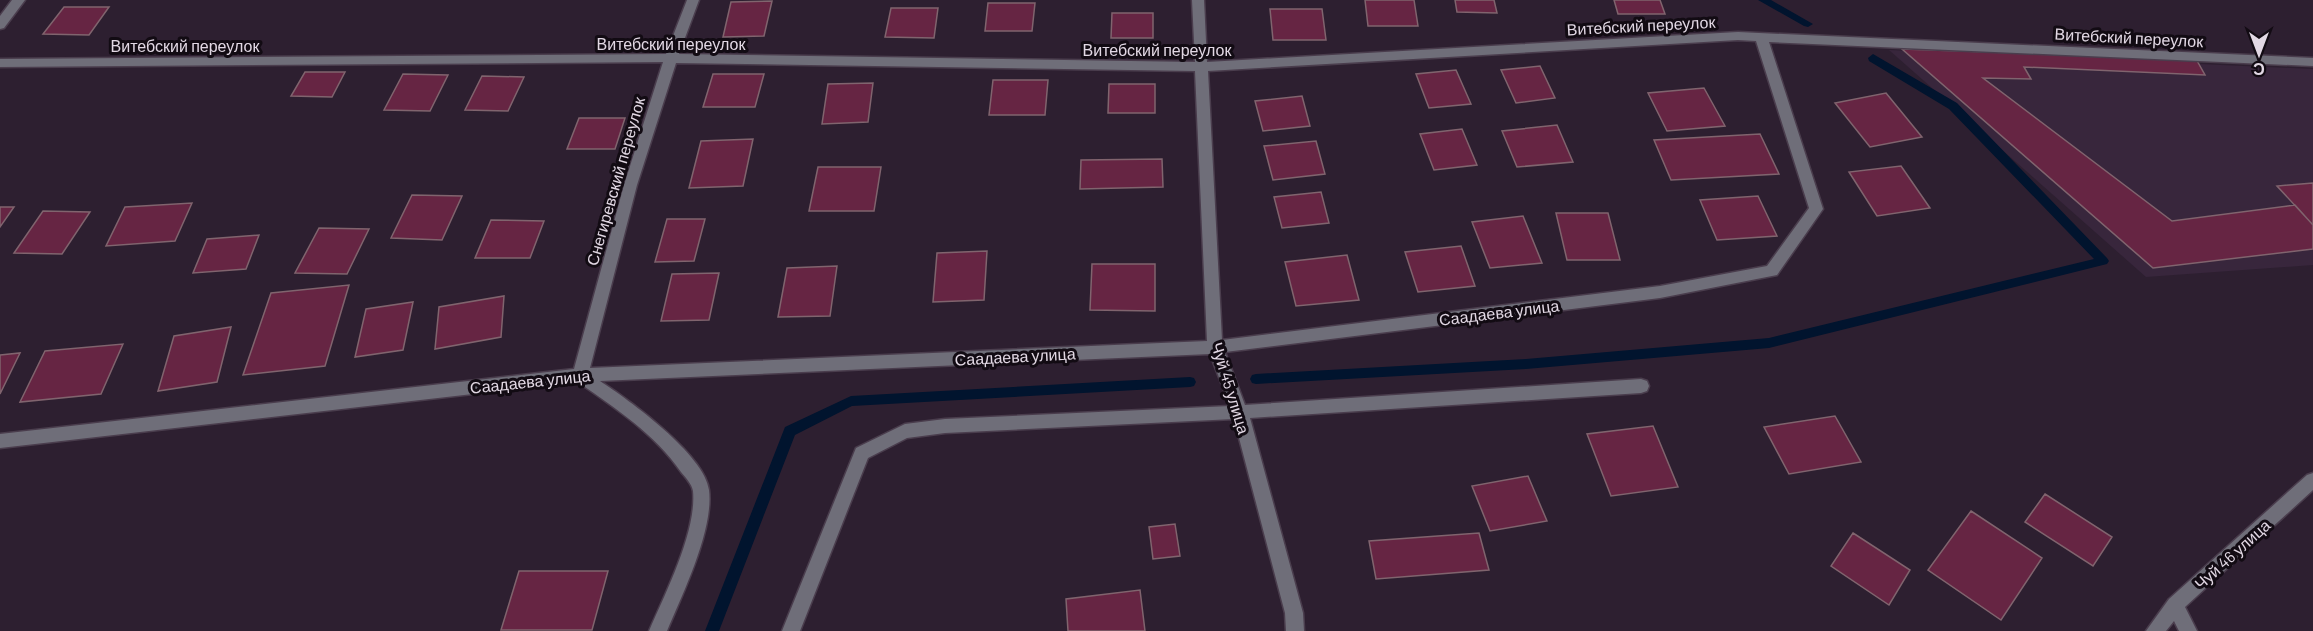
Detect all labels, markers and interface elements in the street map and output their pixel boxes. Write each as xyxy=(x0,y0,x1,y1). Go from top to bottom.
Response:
street label: Витебский переулок xyxy=(1566,12,1717,38)
street label: Витебский переулок xyxy=(2054,24,2205,50)
north arrow xyxy=(2229,24,2289,84)
street label: Витебский переулок xyxy=(597,34,746,53)
street label: Витебский переулок xyxy=(111,36,260,55)
street label: Витебский переулок xyxy=(1083,40,1232,59)
text: С xyxy=(2253,60,2265,79)
street label: Снегиревский переулок xyxy=(582,94,648,267)
street label: Саадаева улица xyxy=(1438,295,1560,329)
street label: Чуй 45 улица xyxy=(1208,340,1254,436)
street label: Саадаева улица xyxy=(954,343,1076,369)
street label: Саадаева улица xyxy=(469,365,591,397)
street label: Чуй 46 улица xyxy=(2190,515,2274,593)

